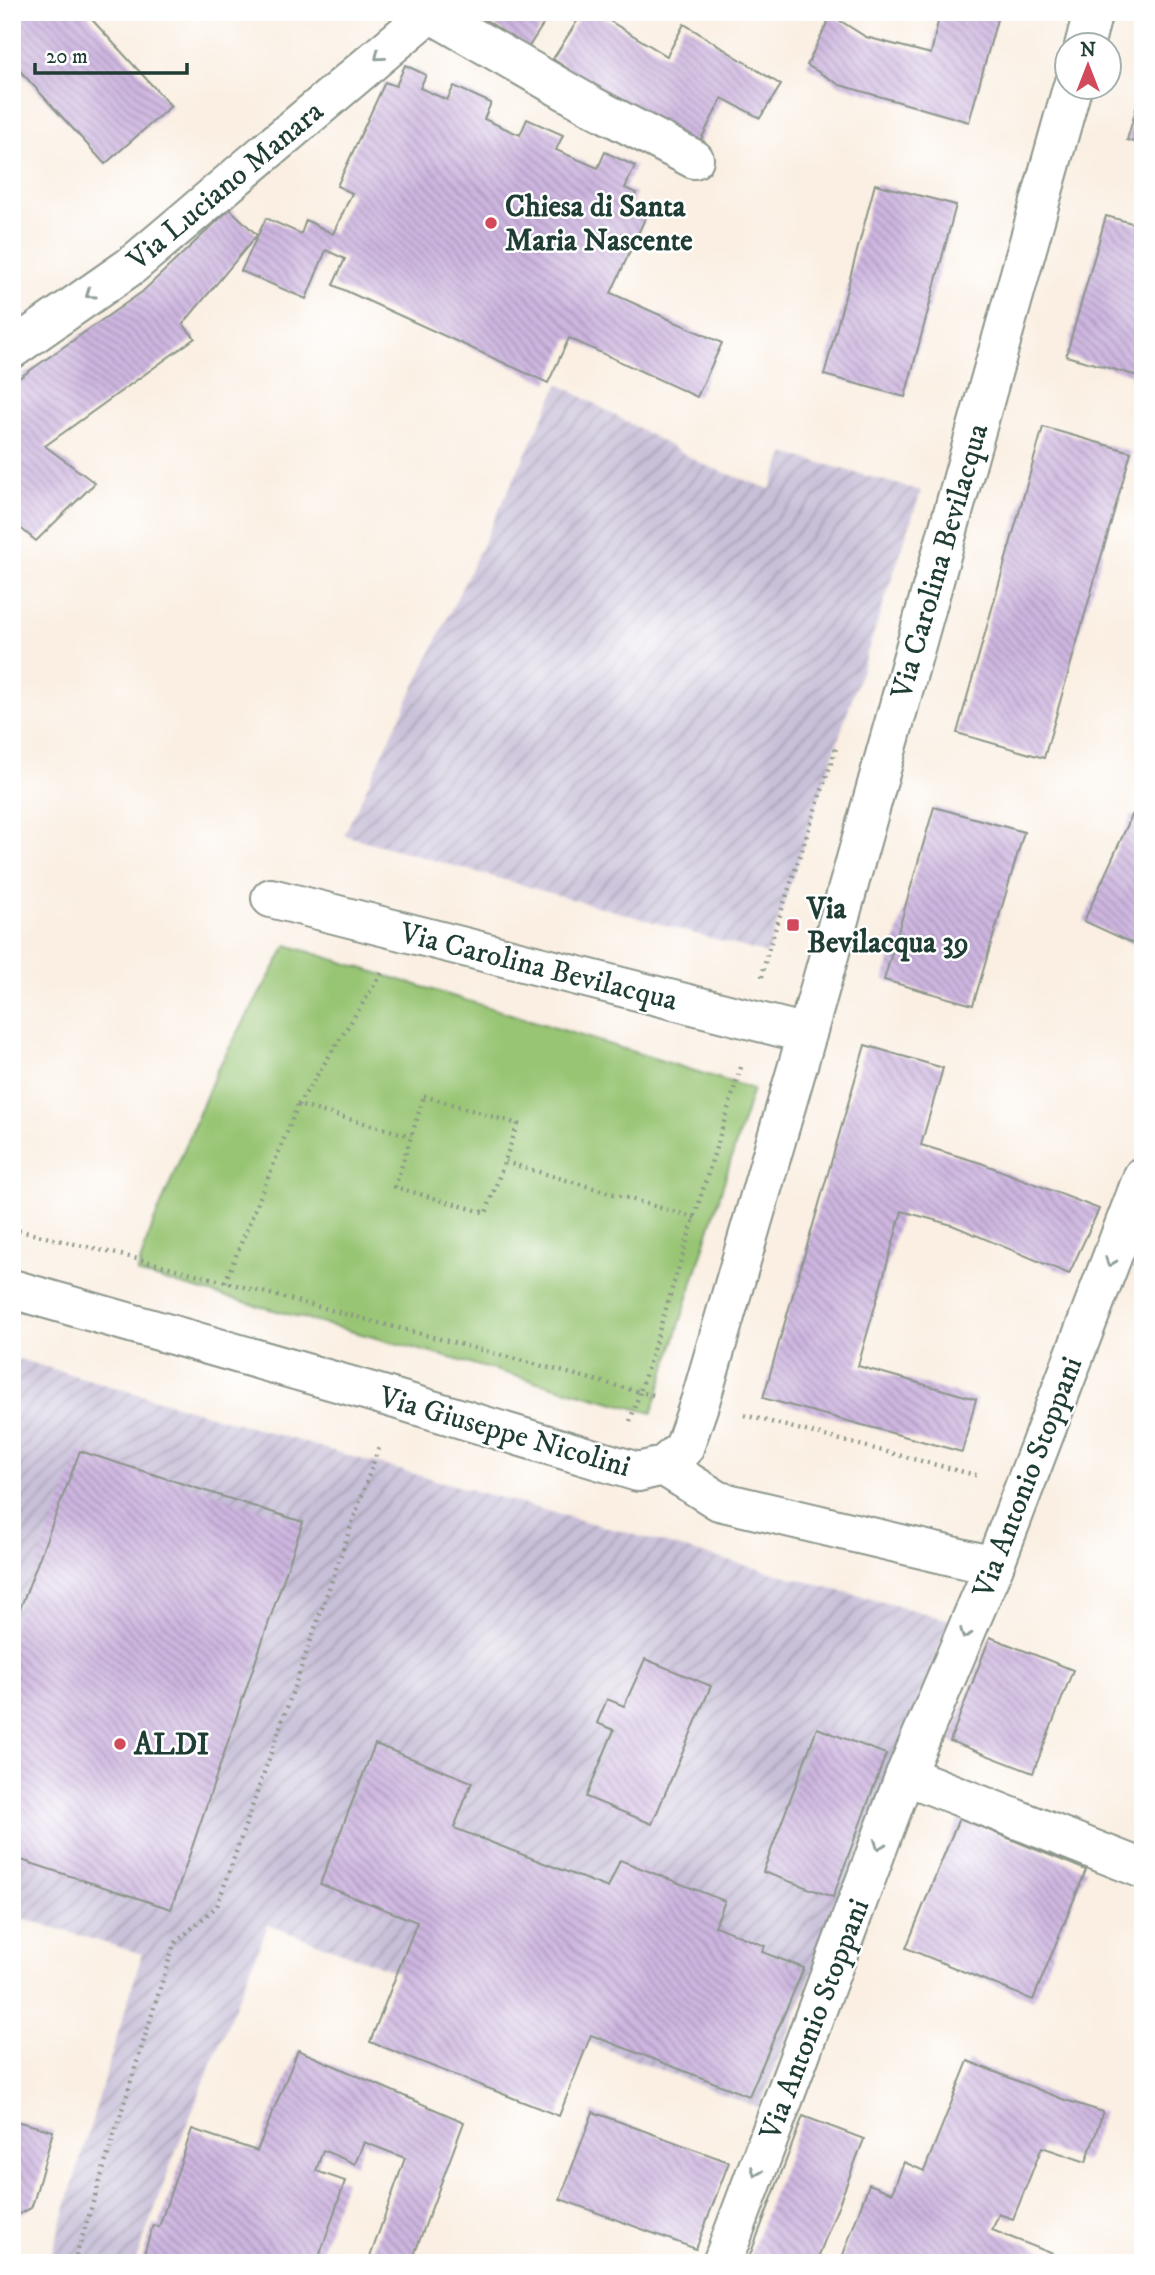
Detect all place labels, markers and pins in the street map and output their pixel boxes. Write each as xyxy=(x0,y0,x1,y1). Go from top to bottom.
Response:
place label: Chiesa di Santa Maria Nascente xyxy=(505,189,693,260)
marker: Chiesa di Santa Maria Nascente xyxy=(483,215,499,231)
place label: Via Bevilacqua 39 xyxy=(806,891,969,962)
marker: Via Bevilacqua 39 xyxy=(785,917,801,933)
place label: ALDI xyxy=(133,1727,209,1764)
marker: ALDI xyxy=(112,1736,128,1752)

